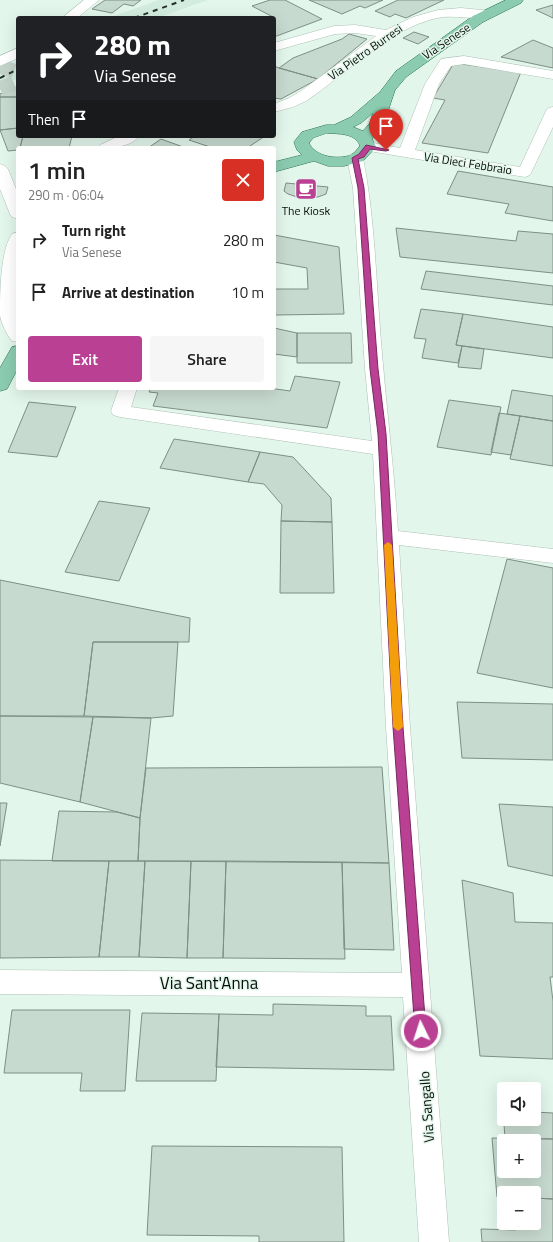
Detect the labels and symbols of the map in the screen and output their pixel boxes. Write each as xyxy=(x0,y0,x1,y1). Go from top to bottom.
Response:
street label: Via Senese xyxy=(418,18,474,64)
street label: Via Pietro Burresi xyxy=(324,19,406,85)
pin xyxy=(369,109,403,150)
street label: Via Dieci Febbraio xyxy=(423,147,513,179)
cafe icon: The Kiosk xyxy=(293,176,319,202)
place label: The Kiosk xyxy=(282,201,331,220)
street label: Via Sant'Anna xyxy=(160,970,259,996)
position arrow xyxy=(400,1010,442,1052)
street label: Via Sangallo xyxy=(413,1071,439,1143)

